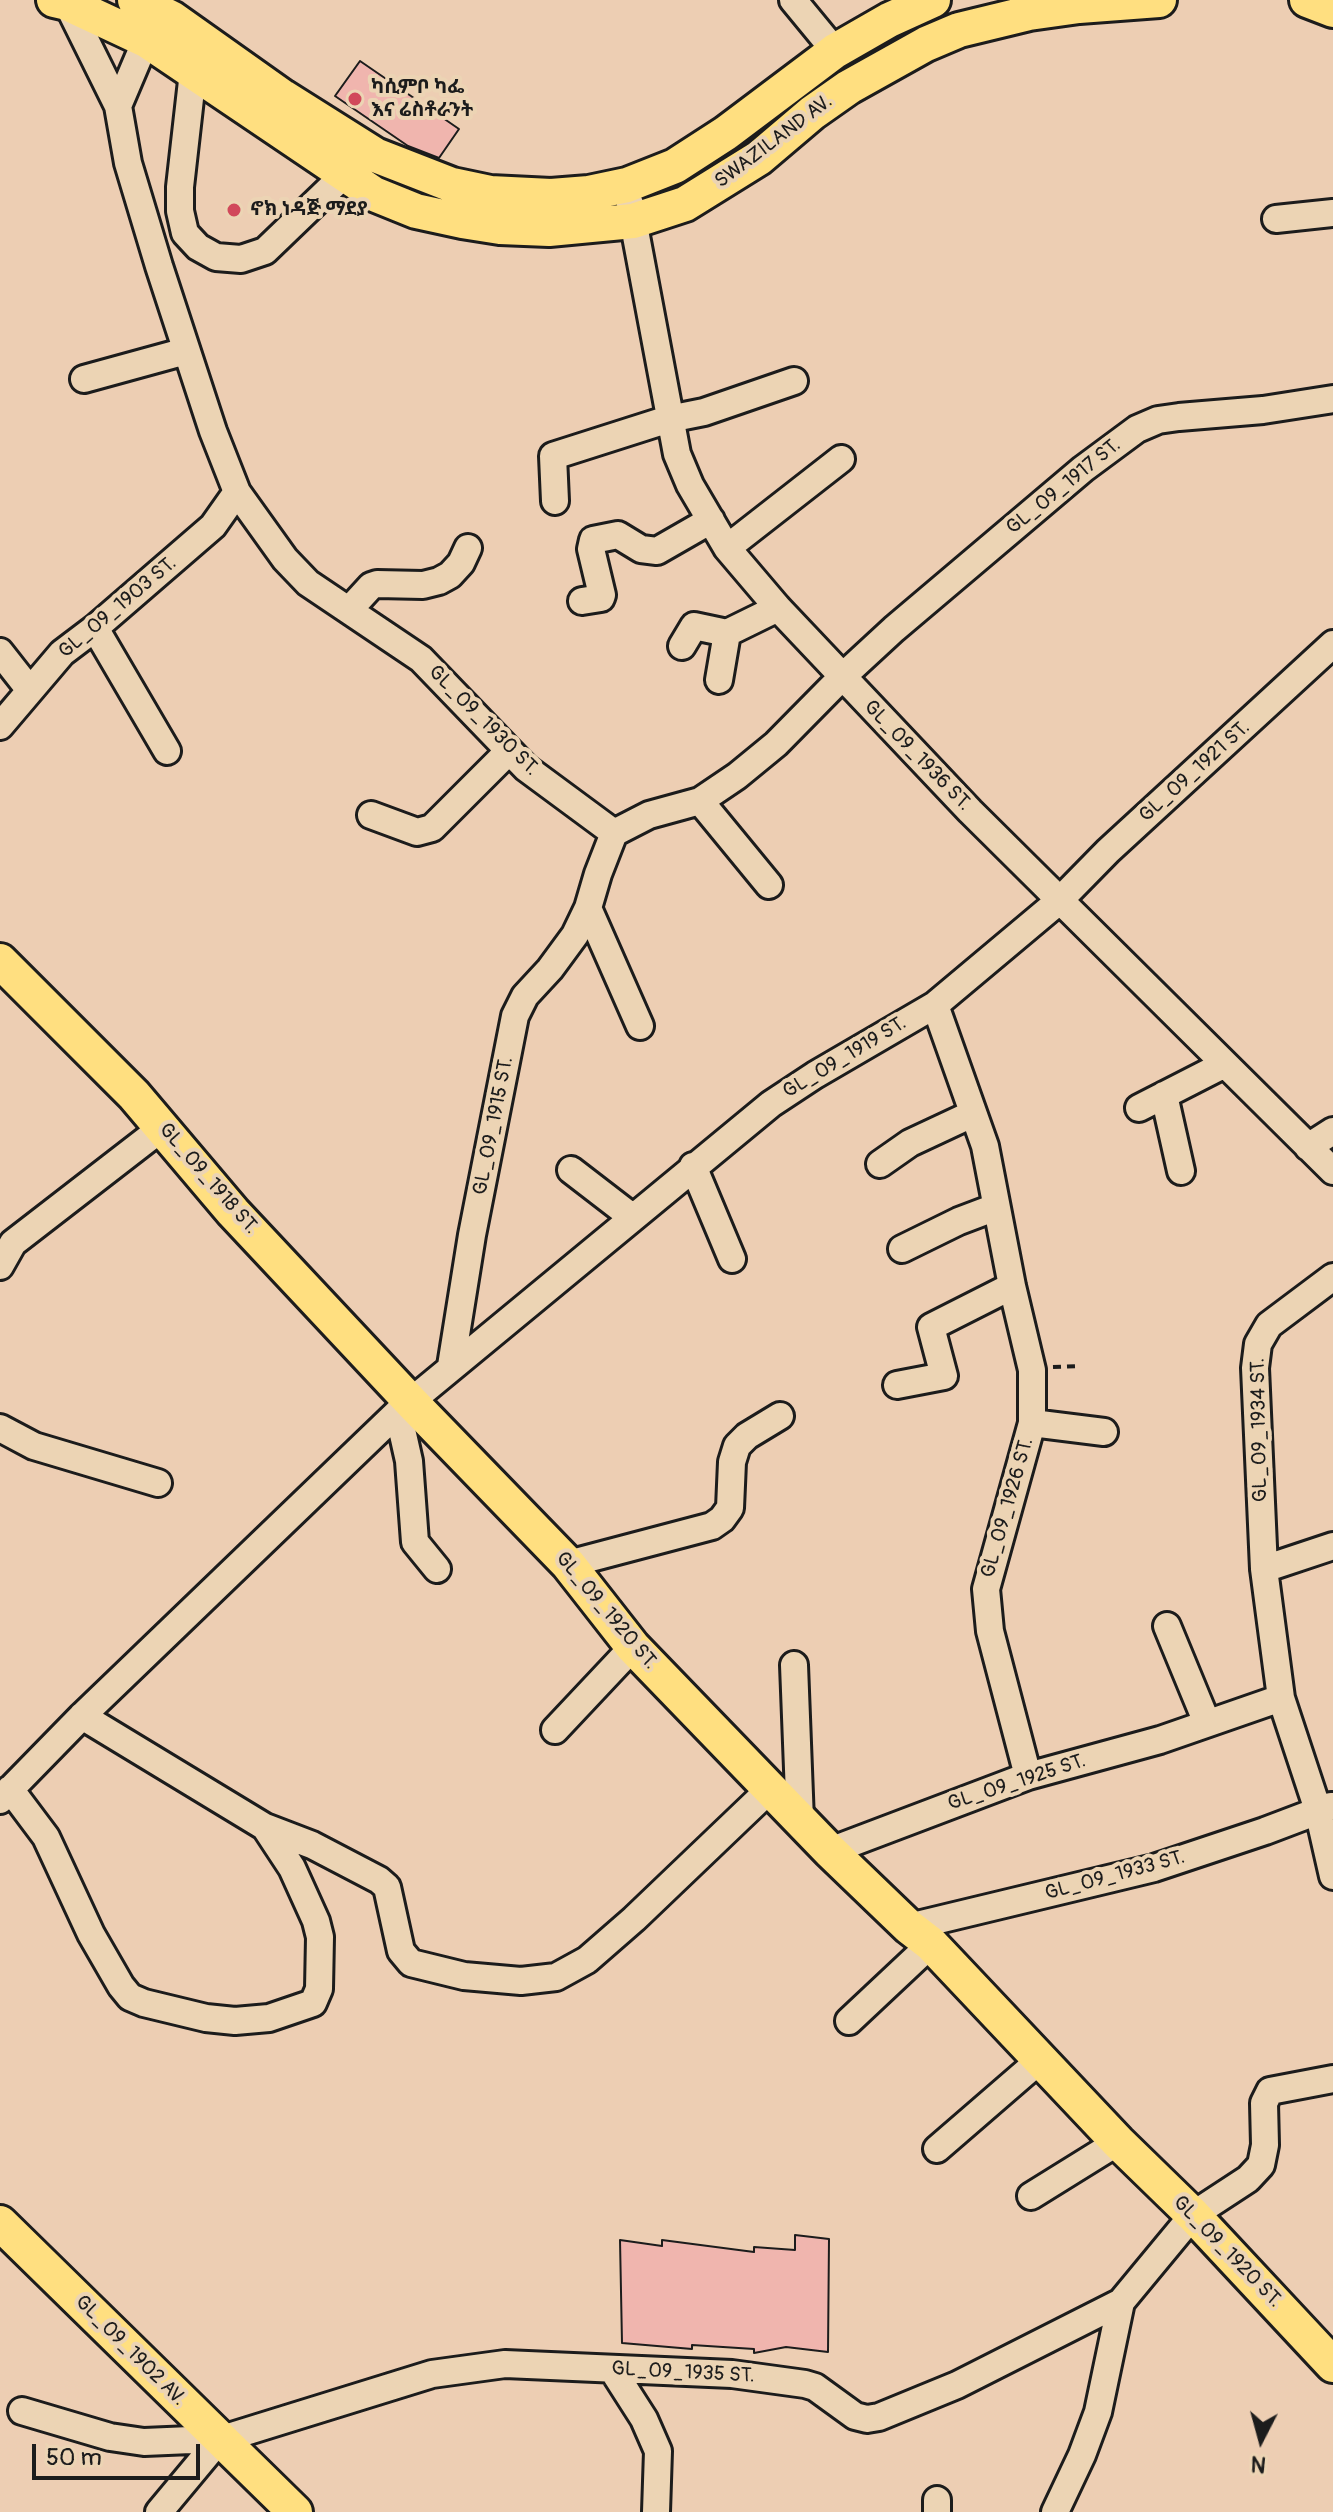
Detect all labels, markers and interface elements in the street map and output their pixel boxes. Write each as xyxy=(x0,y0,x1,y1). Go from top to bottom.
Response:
place label: ካሲምቦ ካፌ እና ሬስቶራንት xyxy=(371,76,473,123)
marker: ካሲምቦ ካፌ እና ሬስቶራንት xyxy=(346,90,364,108)
street label: SWAZILAND AV. xyxy=(711,90,837,194)
place label: ኖክ ነዳጅ ማደያ xyxy=(250,198,368,222)
marker: ኖክ ነዳጅ ማደያ xyxy=(225,201,243,219)
street label: GL_09_1917 ST. xyxy=(1002,434,1126,540)
street label: GL_09_1903 ST. xyxy=(54,552,182,664)
street label: GL_09_1930 ST. xyxy=(423,661,543,781)
street label: GL_09_1936 ST. xyxy=(858,696,976,816)
street label: GL_09_1921 ST. xyxy=(1135,716,1255,828)
street label: GL_09_1919 ST. xyxy=(779,1012,911,1104)
street label: GL_09_1915 ST. xyxy=(469,1055,519,1197)
street label: GL_09_1918 ST. xyxy=(153,1119,263,1239)
street label: GL_09_1934 ST. xyxy=(1247,1358,1273,1502)
street label: GL_09_1926 ST. xyxy=(977,1435,1039,1581)
street label: GL_09_1920 ST. xyxy=(550,1547,662,1675)
street label: GL_09_1925 ST. xyxy=(945,1749,1089,1817)
street label: GL_09_1933 ST. xyxy=(1042,1846,1188,1906)
street label: GL_09_1920 ST. xyxy=(1168,2191,1286,2313)
street label: GL_09_1902 AV. xyxy=(70,2291,190,2411)
street label: GL_09_1935 ST. xyxy=(611,2357,755,2389)
north arrow xyxy=(1221,2400,1301,2480)
scale bar xyxy=(36,2428,204,2478)
text: 50 m xyxy=(46,2443,102,2472)
text: N xyxy=(1250,2449,1267,2479)

